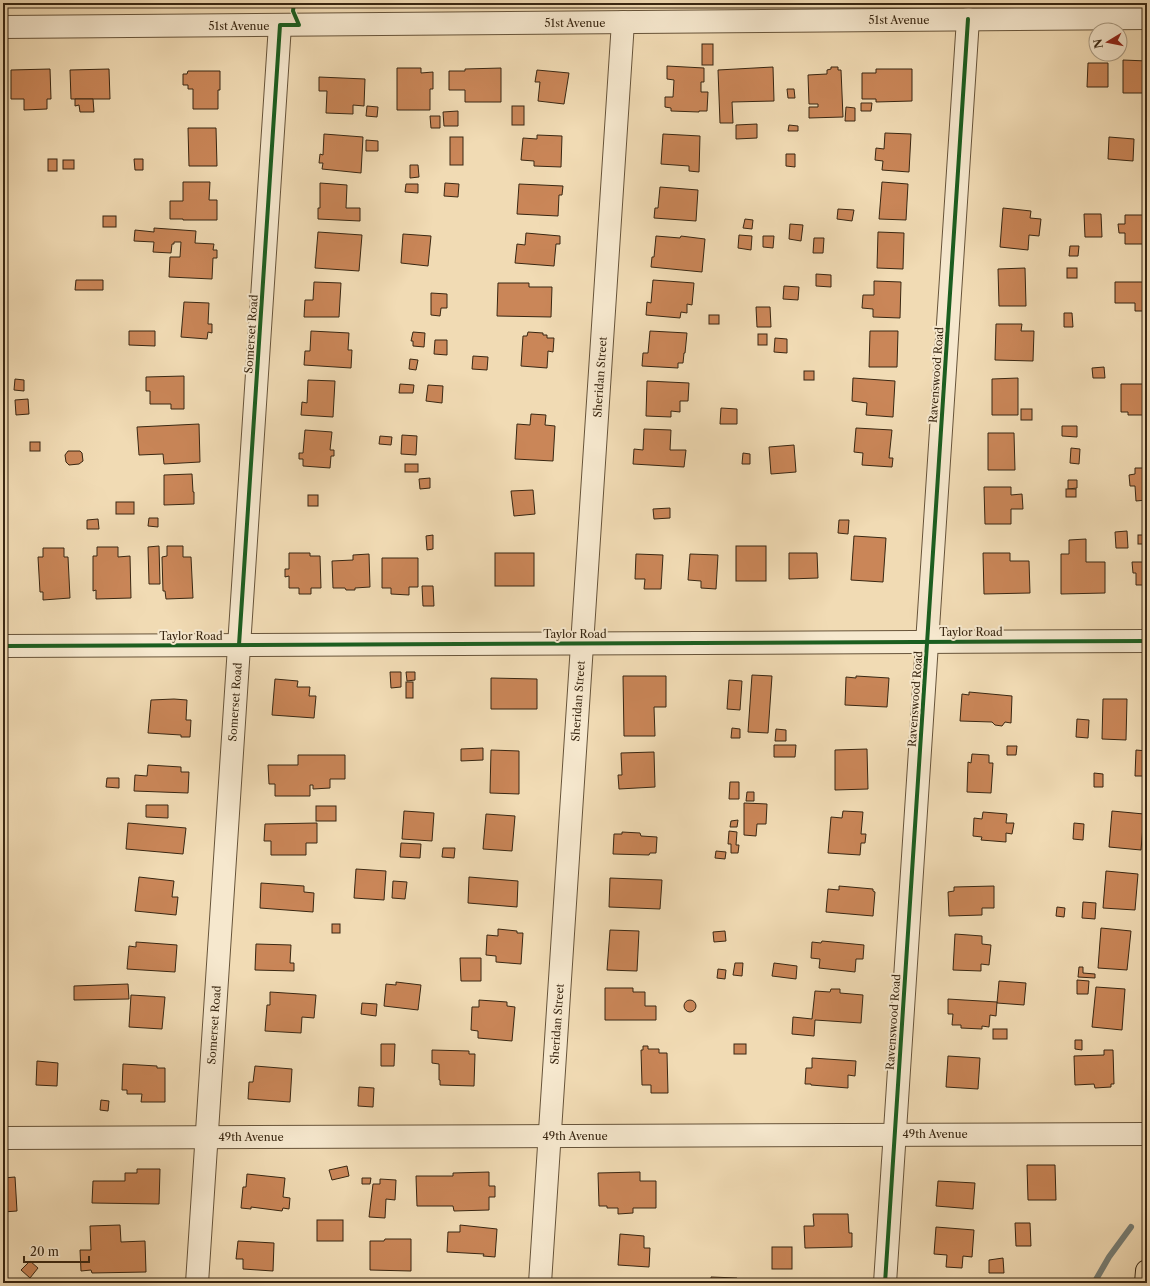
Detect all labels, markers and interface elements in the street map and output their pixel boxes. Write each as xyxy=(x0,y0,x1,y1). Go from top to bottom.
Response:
street label: 51st Avenue xyxy=(869,13,929,27)
street label: 51st Avenue xyxy=(545,16,605,30)
street label: 51st Avenue xyxy=(209,19,269,33)
north arrow xyxy=(1088,22,1128,62)
text: N xyxy=(1090,37,1106,50)
street label: Somerset Road xyxy=(241,294,261,374)
street label: Ravenswood Road xyxy=(926,326,946,423)
street label: Sheridan Street xyxy=(590,336,610,418)
street label: Taylor Road xyxy=(939,625,1003,639)
street label: Taylor Road xyxy=(543,627,607,641)
street label: Taylor Road xyxy=(159,629,223,643)
street label: Ravenswood Road xyxy=(905,650,925,747)
street label: Sheridan Street xyxy=(568,660,588,742)
street label: Somerset Road xyxy=(225,662,245,742)
street label: Ravenswood Road xyxy=(883,973,903,1070)
street label: Sheridan Street xyxy=(547,983,567,1065)
street label: Somerset Road xyxy=(204,985,224,1065)
street label: 49th Avenue xyxy=(902,1127,968,1141)
street label: 49th Avenue xyxy=(542,1129,608,1143)
street label: 49th Avenue xyxy=(218,1130,284,1144)
scale bar xyxy=(24,1238,89,1264)
text: 20 m xyxy=(30,1244,59,1259)

